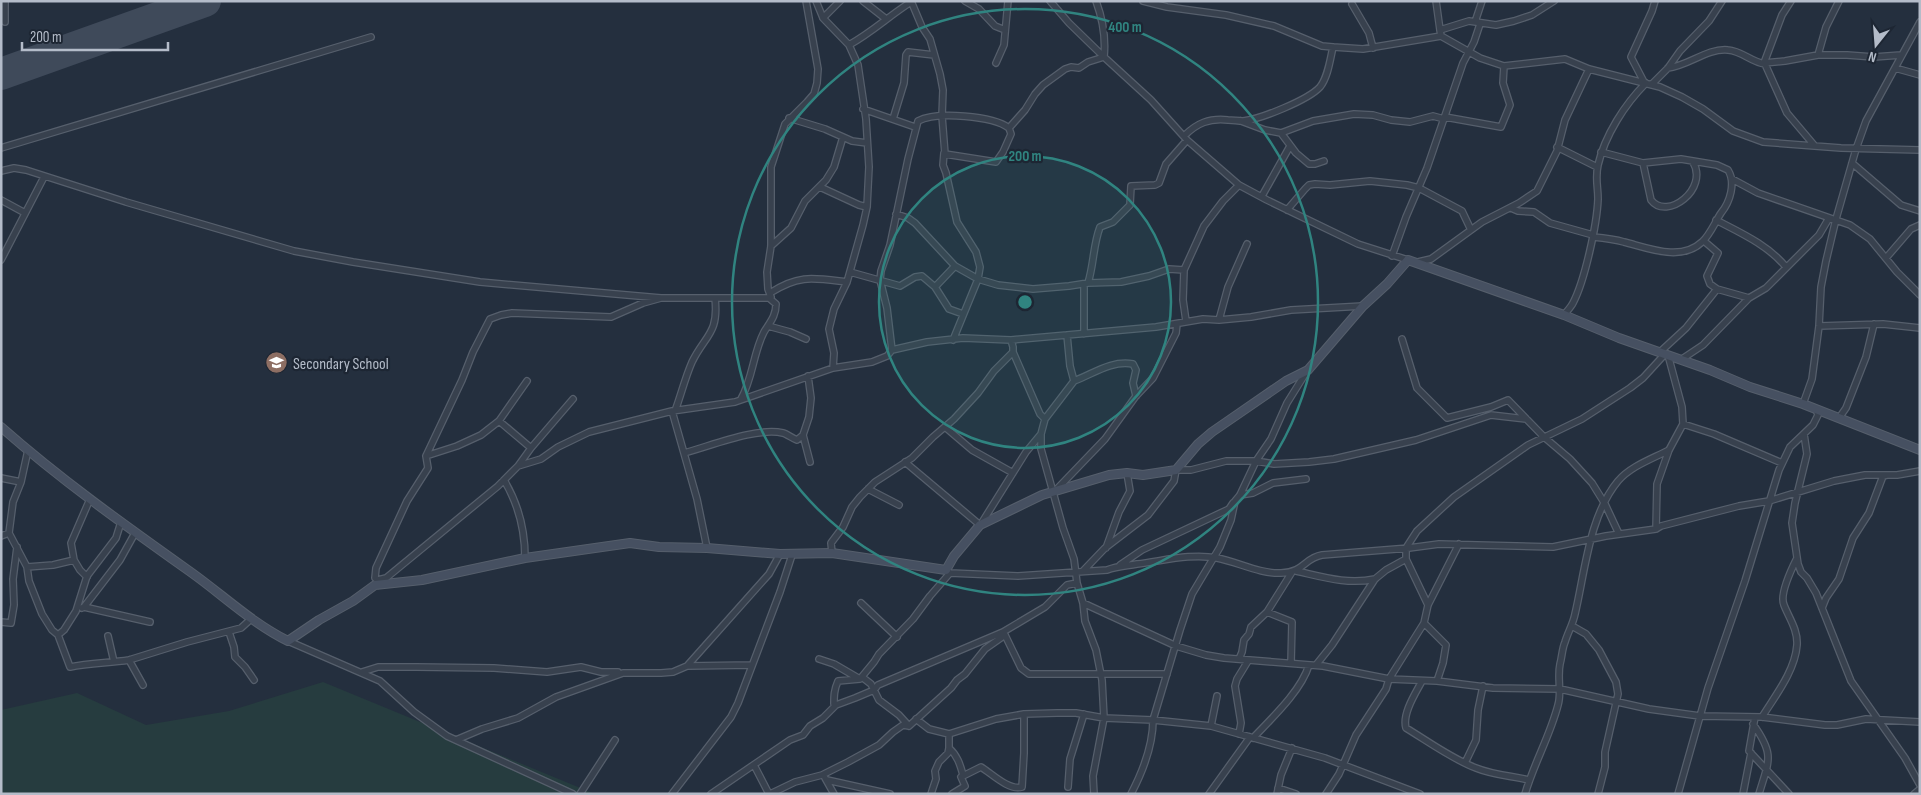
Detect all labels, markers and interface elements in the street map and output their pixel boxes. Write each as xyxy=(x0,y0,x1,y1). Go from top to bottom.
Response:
text: 400 m xyxy=(1108,18,1142,37)
scale bar xyxy=(22,20,169,52)
north arrow xyxy=(1851,20,1901,70)
text: 200 m xyxy=(30,28,62,47)
text: N xyxy=(1866,48,1878,66)
text: 200 m xyxy=(1008,147,1042,166)
centre of rings xyxy=(1016,293,1034,311)
school or university icon: Secondary School xyxy=(265,351,289,375)
place label: Secondary School xyxy=(293,355,389,374)

